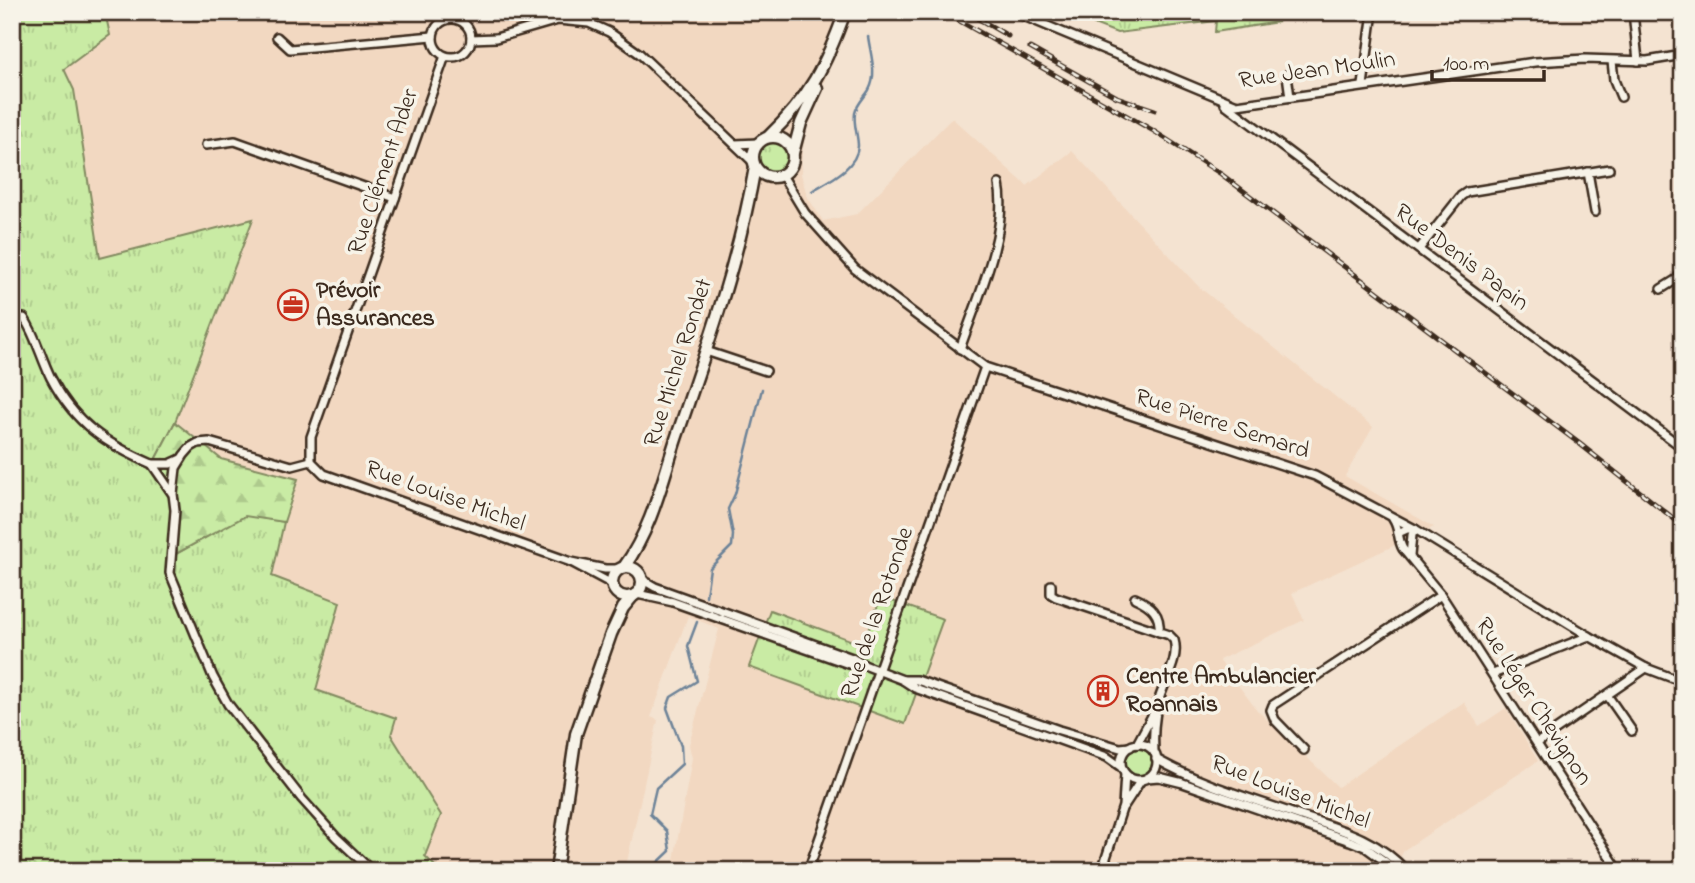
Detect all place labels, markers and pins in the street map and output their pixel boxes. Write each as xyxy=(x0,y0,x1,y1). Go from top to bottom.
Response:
place label: Prévoir Assurances xyxy=(316,274,435,337)
office icon: Prévoir Assurances xyxy=(276,288,310,322)
place label: Centre Ambulancier Roannais xyxy=(1126,660,1316,723)
building icon: Centre Ambulancier Roannais xyxy=(1086,674,1120,708)

